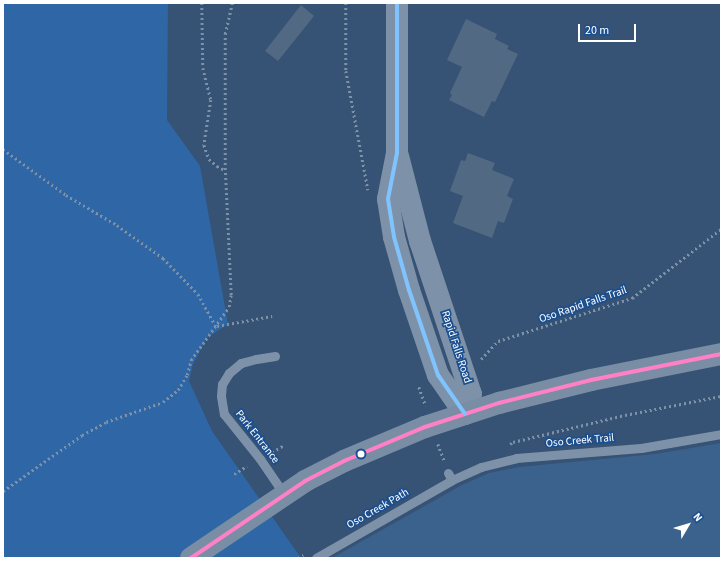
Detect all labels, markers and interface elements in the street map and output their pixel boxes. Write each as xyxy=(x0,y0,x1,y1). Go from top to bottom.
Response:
scale bar xyxy=(580,16,638,42)
text: 20 m xyxy=(585,22,609,39)
street label: Oso Rapid Falls Trail xyxy=(537,284,629,326)
street label: Rapid Falls Road xyxy=(438,309,474,385)
street label: Park Entrance xyxy=(232,408,282,466)
street label: Oso Creek Trail xyxy=(545,431,615,451)
unlabelled marker xyxy=(356,449,366,459)
street label: Oso Creek Path xyxy=(345,486,411,532)
north arrow xyxy=(668,505,708,545)
text: N xyxy=(690,510,706,525)

